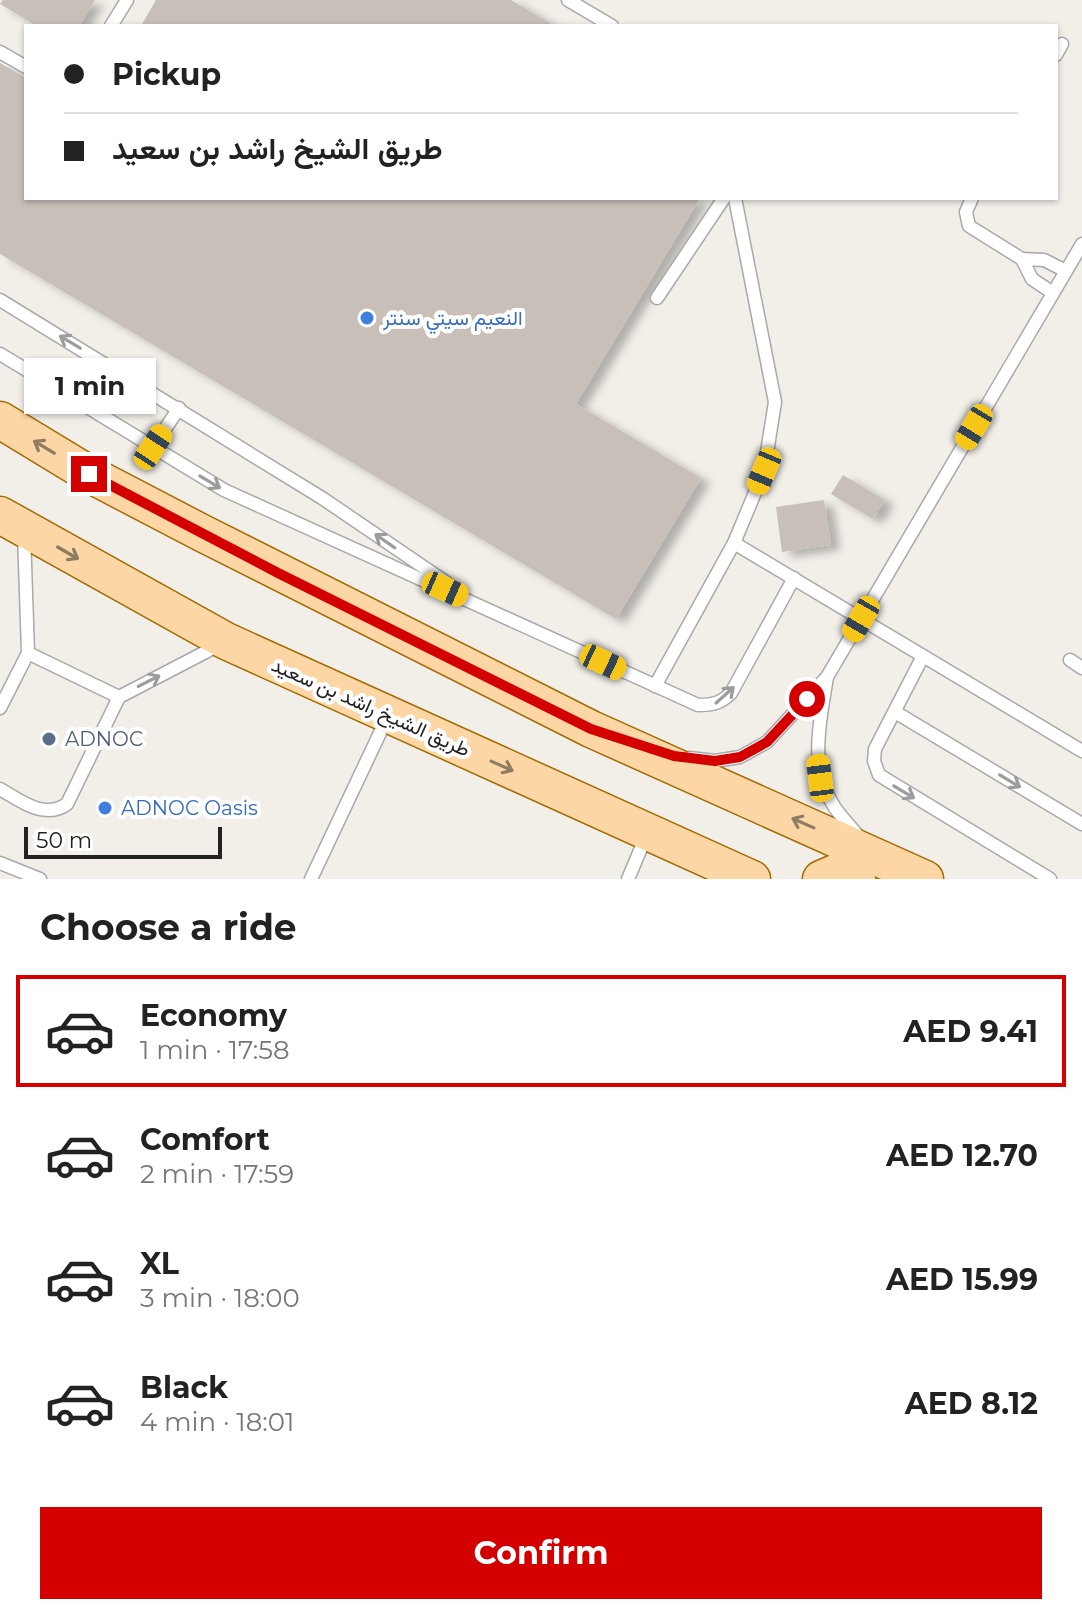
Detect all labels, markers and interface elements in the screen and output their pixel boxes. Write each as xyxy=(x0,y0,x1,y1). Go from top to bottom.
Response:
text: Pickup xyxy=(112,56,221,93)
text: طريق الشيخ راشد بن سعيد xyxy=(112,130,443,167)
place label: النعيم سيتي سنتر xyxy=(382,306,523,335)
marker: النعيم سيتي سنتر xyxy=(358,309,376,327)
one-way arrow xyxy=(59,334,82,350)
callout: 1 min xyxy=(23,358,155,414)
text: 1 min xyxy=(55,370,125,402)
car xyxy=(951,400,997,454)
car xyxy=(130,420,176,474)
one-way arrow xyxy=(33,438,56,454)
car xyxy=(744,444,784,498)
route end xyxy=(71,456,107,492)
one-way arrow xyxy=(198,474,221,490)
one-way arrow xyxy=(374,533,397,549)
one-way arrow xyxy=(56,545,79,561)
car xyxy=(418,568,472,610)
car xyxy=(839,592,883,646)
car xyxy=(576,641,630,683)
street label: طريق الشيخ راشد بن سعيد xyxy=(267,652,474,763)
one-way arrow xyxy=(136,673,160,689)
route start xyxy=(789,681,825,717)
one-way arrow xyxy=(714,686,735,705)
place label: ADNOC xyxy=(65,727,143,751)
marker: ADNOC xyxy=(40,730,58,748)
car xyxy=(805,753,835,803)
one-way arrow xyxy=(490,759,514,774)
one-way arrow xyxy=(998,773,1021,789)
one-way arrow xyxy=(892,784,915,800)
place label: ADNOC Oasis xyxy=(121,796,258,820)
marker: ADNOC Oasis xyxy=(96,799,114,817)
one-way arrow xyxy=(791,815,816,830)
scale bar xyxy=(24,823,222,859)
text: 50 m xyxy=(36,827,92,854)
text: Choose a ride xyxy=(40,905,297,949)
icon: car xyxy=(44,995,116,1067)
text: Economy xyxy=(140,997,287,1034)
text: AED 9.41 xyxy=(903,1013,1038,1050)
text: 1 min · 17:58 xyxy=(140,1034,290,1066)
icon: car xyxy=(44,1119,116,1191)
text: Comfort xyxy=(140,1121,270,1158)
text: AED 12.70 xyxy=(886,1137,1038,1174)
text: 2 min · 17:59 xyxy=(140,1158,294,1190)
icon: car xyxy=(44,1243,116,1315)
text: XL xyxy=(140,1245,179,1282)
text: AED 15.99 xyxy=(886,1261,1038,1298)
text: 3 min · 18:00 xyxy=(140,1282,300,1314)
icon: car xyxy=(44,1367,116,1439)
text: Black xyxy=(140,1369,228,1406)
text: AED 8.12 xyxy=(905,1385,1038,1422)
text: 4 min · 18:01 xyxy=(140,1406,294,1438)
button: Confirm xyxy=(40,1507,1042,1599)

